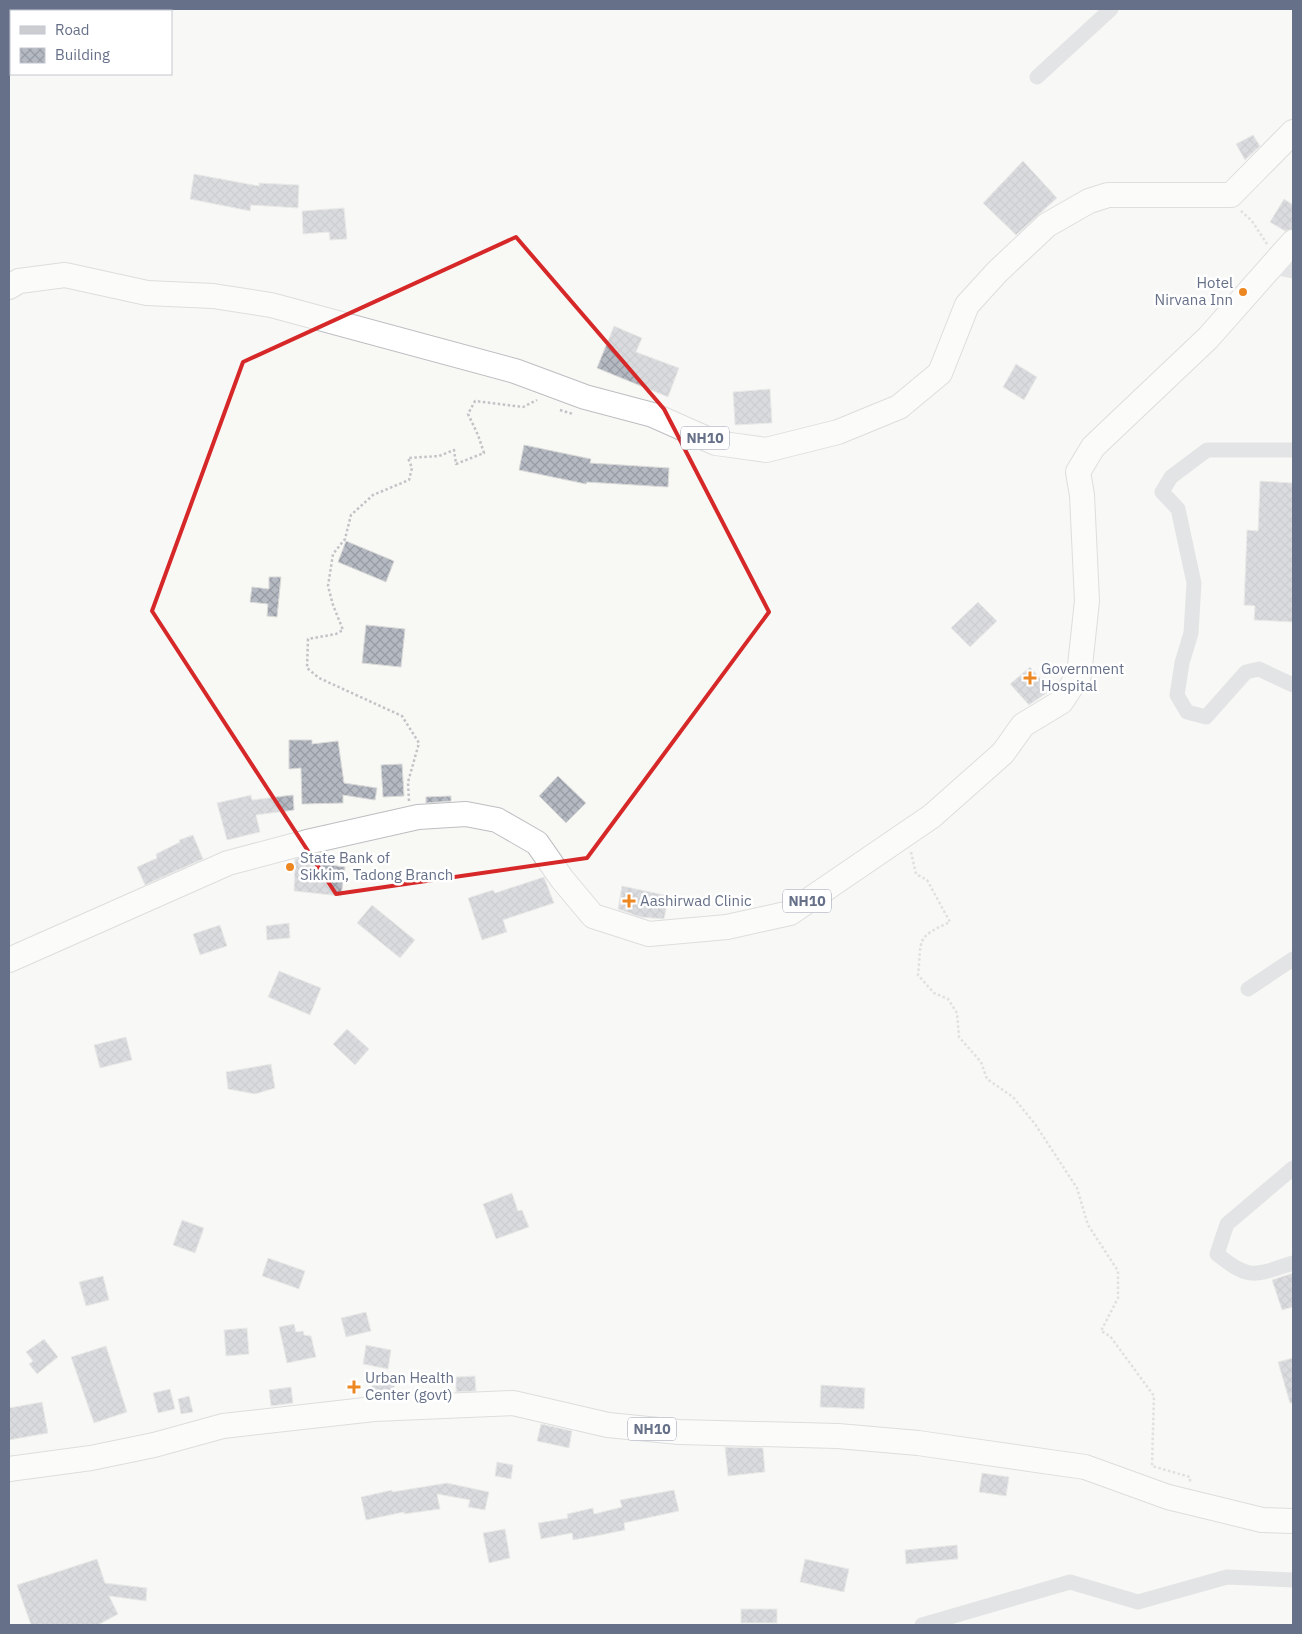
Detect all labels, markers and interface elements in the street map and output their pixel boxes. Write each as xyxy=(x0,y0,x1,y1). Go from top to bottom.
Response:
legend xyxy=(10,10,172,75)
text: Road xyxy=(55,20,90,39)
text: Building xyxy=(55,45,110,64)
place label: Hotel Nirvana Inn xyxy=(1155,273,1233,309)
marker: Hotel Nirvana Inn xyxy=(1237,286,1249,298)
road number: NH10 xyxy=(681,426,729,449)
place label: Government Hospital xyxy=(1041,659,1124,695)
marker: Government Hospital xyxy=(1023,671,1037,685)
place label: State Bank of Sikkim, Tadong Branch xyxy=(300,848,453,884)
marker: State Bank of Sikkim, Tadong Branch xyxy=(284,861,296,873)
road number: NH10 xyxy=(783,889,831,912)
place label: Aashirwad Clinic xyxy=(640,891,752,910)
marker: Aashirwad Clinic xyxy=(622,894,636,908)
place label: Urban Health Center (govt) xyxy=(365,1368,454,1404)
marker: Urban Health Center (govt) xyxy=(347,1380,361,1394)
road number: NH10 xyxy=(628,1418,676,1440)

